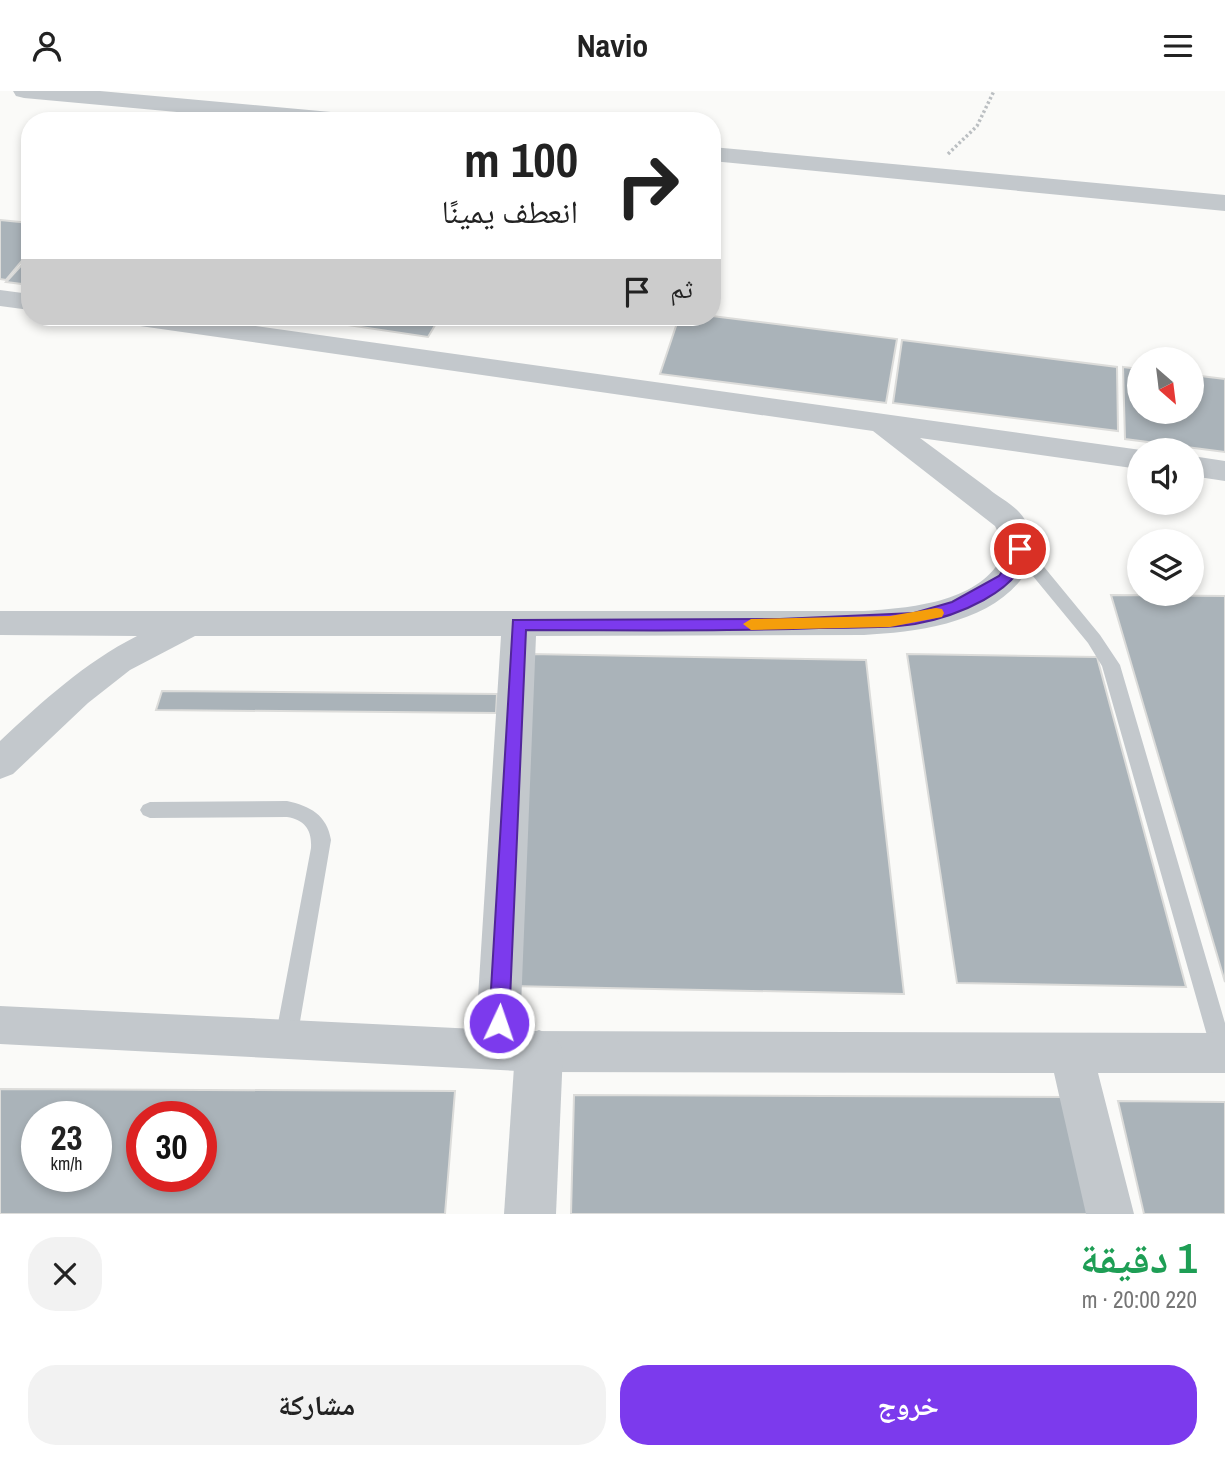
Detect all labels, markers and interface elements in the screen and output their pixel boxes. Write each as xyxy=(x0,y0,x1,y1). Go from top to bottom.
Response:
text: Navio xyxy=(577,24,648,67)
icon: person xyxy=(28,27,66,65)
icon: menu xyxy=(1159,27,1197,65)
text: 100 m xyxy=(464,126,578,192)
icon: right xyxy=(602,140,693,231)
text: انعطف يمينًا xyxy=(442,190,578,233)
text: ثم xyxy=(670,271,693,306)
icon: arrive xyxy=(618,273,656,311)
north arrow xyxy=(1127,347,1204,423)
map controls xyxy=(1127,347,1204,606)
button: sound xyxy=(1127,438,1204,515)
pin xyxy=(990,519,1050,579)
button: layers xyxy=(1127,529,1204,606)
icon: arrive xyxy=(1001,530,1039,568)
position arrow xyxy=(462,986,536,1060)
speed limit sign: 30 xyxy=(126,1101,217,1192)
text: 23 xyxy=(51,1114,82,1161)
text: km/h xyxy=(51,1151,83,1176)
text: 1 دقيقة xyxy=(1080,1230,1197,1286)
button: close xyxy=(28,1237,102,1311)
text: 220 m · 20:00 xyxy=(1082,1284,1197,1315)
button: مشاركة xyxy=(28,1365,606,1445)
button: خروج xyxy=(620,1365,1197,1445)

